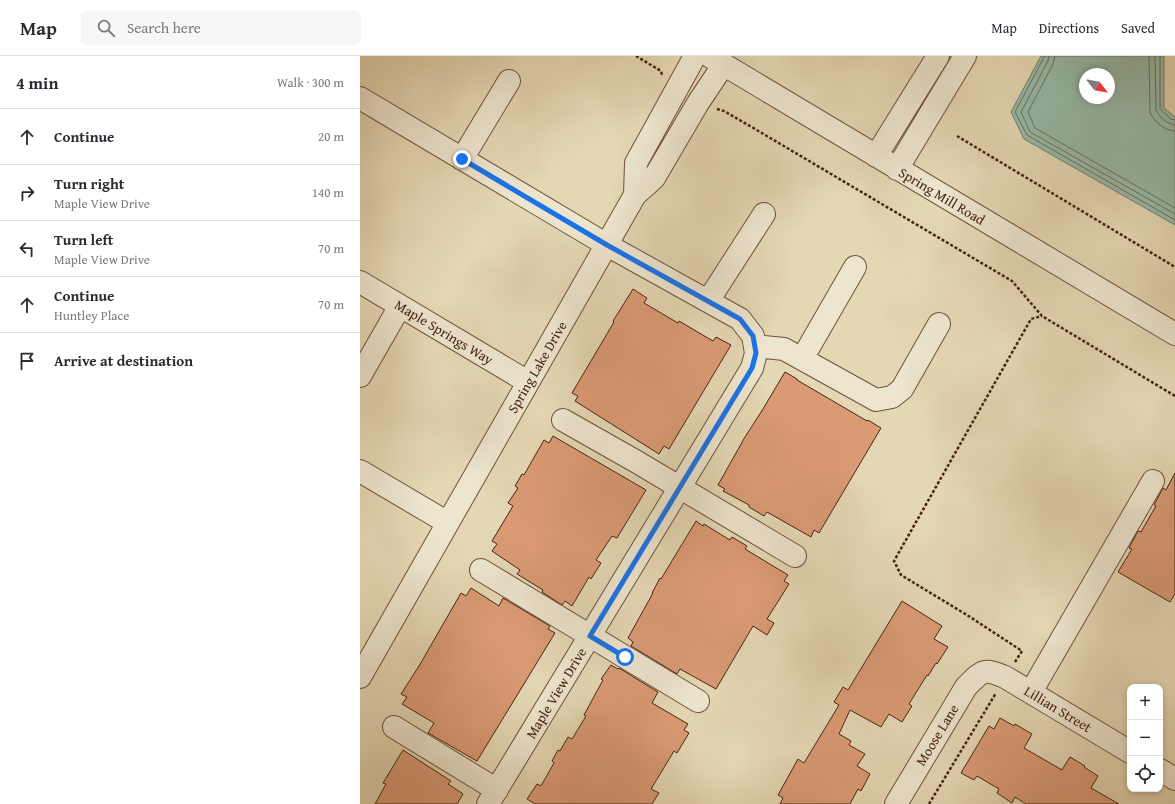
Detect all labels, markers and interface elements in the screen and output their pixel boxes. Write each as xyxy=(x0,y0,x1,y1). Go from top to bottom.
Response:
search box xyxy=(81,10,361,46)
text: Map xyxy=(20,14,57,42)
icon: search xyxy=(95,17,117,39)
text: Search here xyxy=(127,17,201,38)
text: Map xyxy=(991,18,1017,38)
text: Directions xyxy=(1039,18,1099,38)
text: Saved xyxy=(1121,18,1155,38)
north arrow xyxy=(1079,68,1115,104)
text: 4 min xyxy=(16,70,58,95)
text: Walk · 300 m xyxy=(277,73,344,92)
icon: ahead xyxy=(16,126,38,148)
text: Continue xyxy=(54,126,115,147)
text: 20 m xyxy=(318,127,344,146)
route end xyxy=(453,150,471,168)
street label: Spring Mill Road xyxy=(895,162,989,230)
text: Turn right xyxy=(54,173,125,194)
icon: right xyxy=(16,182,38,204)
text: 140 m xyxy=(312,183,344,202)
text: Maple View Drive xyxy=(54,194,150,213)
text: Turn left xyxy=(54,229,113,250)
icon: left xyxy=(16,238,38,260)
text: 70 m xyxy=(318,239,344,258)
text: Maple View Drive xyxy=(54,250,150,269)
text: Continue xyxy=(54,285,115,306)
icon: ahead xyxy=(16,294,38,316)
text: 70 m xyxy=(318,295,344,314)
street label: Maple Springs Way xyxy=(391,295,497,369)
text: Huntley Place xyxy=(54,306,129,325)
street label: Spring Lake Drive xyxy=(503,317,572,417)
icon: arrive xyxy=(16,350,38,372)
text: Arrive at destination xyxy=(54,350,193,371)
street label: Maple View Drive xyxy=(521,643,591,742)
route start xyxy=(616,648,634,666)
street label: Lillian Street xyxy=(1020,681,1096,737)
map controls xyxy=(1127,684,1163,792)
button: + xyxy=(1127,684,1163,720)
street label: Moose Lane xyxy=(911,700,964,770)
button: − xyxy=(1127,720,1163,756)
button: locate xyxy=(1127,756,1163,792)

